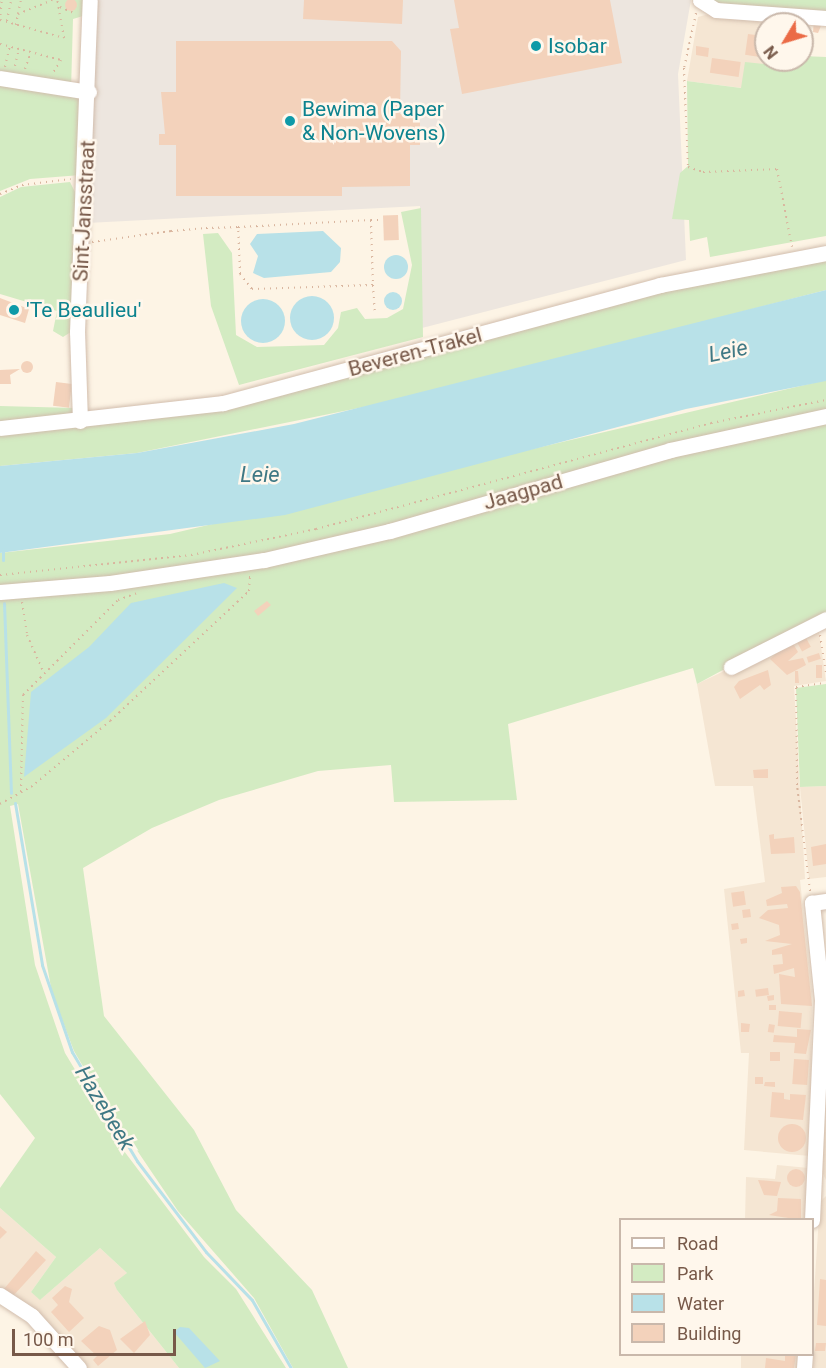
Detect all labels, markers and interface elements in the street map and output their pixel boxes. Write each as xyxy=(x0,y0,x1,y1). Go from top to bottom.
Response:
north arrow xyxy=(754,12,814,72)
place label: Isobar xyxy=(548,33,607,59)
marker: Isobar xyxy=(529,39,543,53)
text: N xyxy=(760,42,782,62)
place label: Bewima (Paper & Non-Wovens) xyxy=(302,96,446,146)
marker: Bewima (Paper & Non-Wovens) xyxy=(283,114,297,128)
street label: Sint-Jansstraat xyxy=(68,140,100,282)
place label: 'Te Beaulieu' xyxy=(26,297,141,323)
marker: 'Te Beaulieu' xyxy=(7,303,21,317)
street label: Beveren-Trakel xyxy=(345,322,485,382)
water label: Leie xyxy=(706,334,750,368)
water label: Leie xyxy=(240,462,280,488)
street label: Jaagpad xyxy=(480,469,566,515)
water label: Hazebeek xyxy=(69,1061,141,1155)
legend xyxy=(619,1218,814,1356)
text: Road xyxy=(677,1233,718,1254)
text: Park xyxy=(677,1263,713,1284)
text: Water xyxy=(677,1293,724,1314)
scale bar xyxy=(15,1317,178,1355)
text: Building xyxy=(677,1323,741,1344)
text: 100 m xyxy=(23,1329,74,1350)

